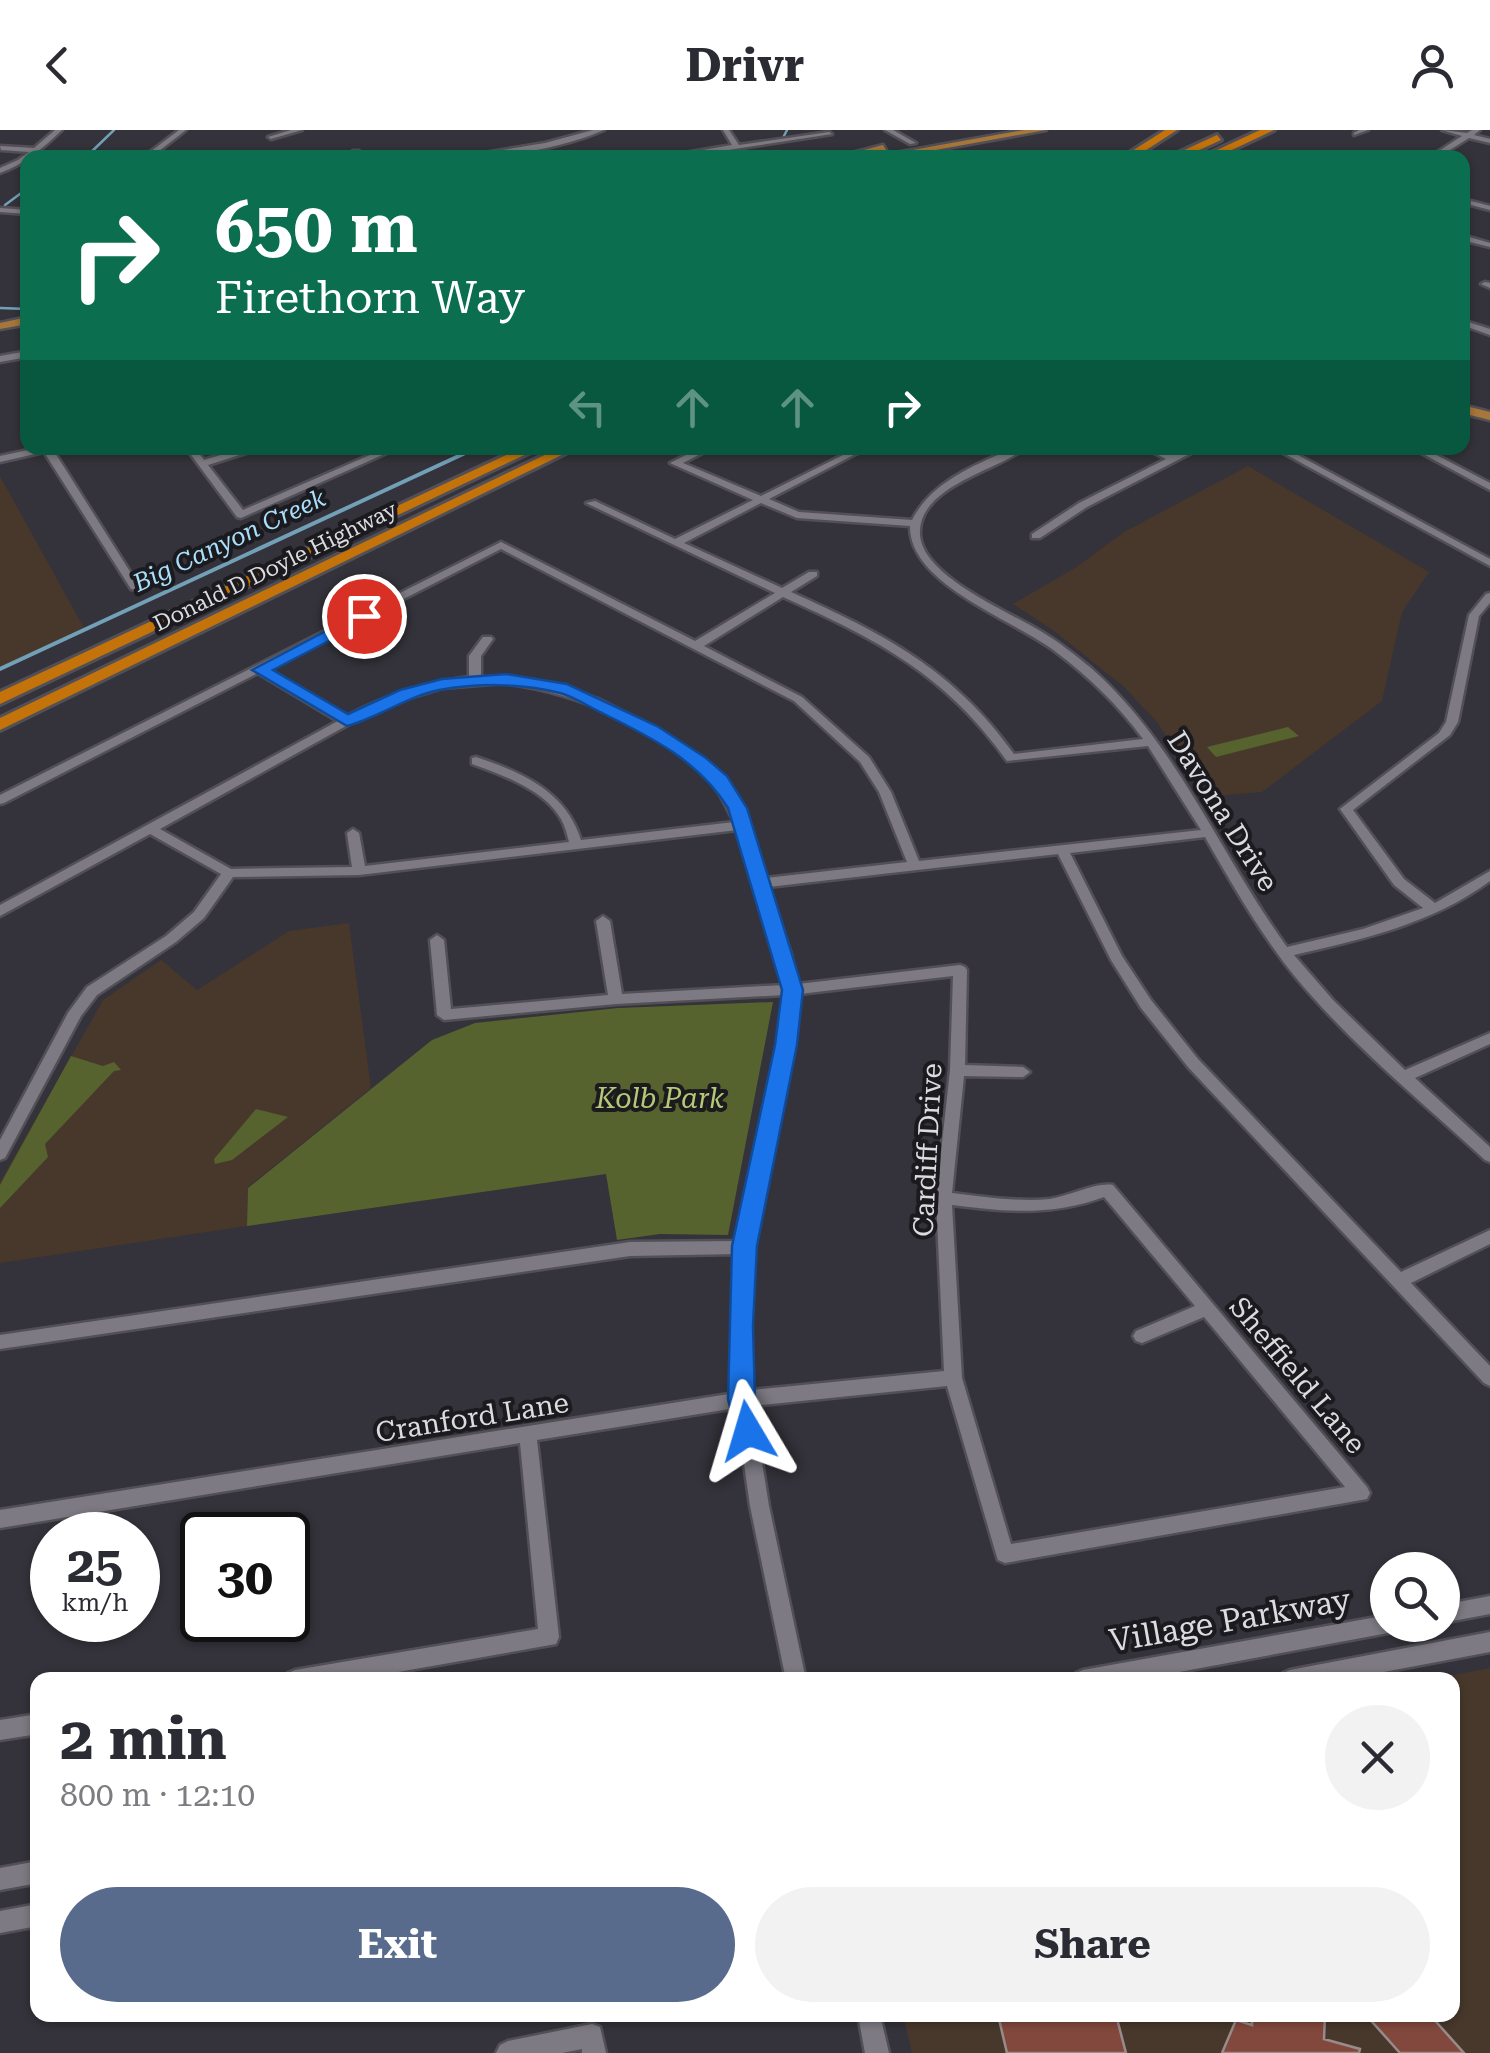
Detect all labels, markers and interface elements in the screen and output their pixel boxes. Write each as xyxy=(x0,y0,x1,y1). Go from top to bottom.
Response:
icon: back xyxy=(30,38,85,93)
icon: person xyxy=(1405,38,1460,93)
text: Drivr xyxy=(686,39,804,92)
text: 650 m xyxy=(215,187,418,269)
icon: right xyxy=(50,190,180,320)
text: Firethorn Way xyxy=(215,271,525,324)
icon: left xyxy=(560,380,615,435)
icon: ahead xyxy=(665,380,720,435)
icon: ahead xyxy=(770,380,825,435)
icon: right xyxy=(875,380,930,435)
water label: Big Canyon Creek xyxy=(128,483,330,598)
street label: Donald D Doyle Highway xyxy=(150,497,401,636)
pin xyxy=(322,574,407,659)
icon: arrive xyxy=(337,589,392,644)
street label: Davona Drive xyxy=(1160,725,1285,897)
street label: Cardiff Drive xyxy=(906,1062,949,1238)
park label: Kolb Park xyxy=(595,1082,725,1115)
street label: Sheffield Lane xyxy=(1223,1290,1373,1460)
position arrow xyxy=(696,1379,800,1483)
street label: Cranford Lane xyxy=(373,1386,571,1449)
speed limit sign: 30 xyxy=(180,1512,310,1642)
text: 25 xyxy=(67,1536,123,1594)
map controls xyxy=(1370,1552,1460,1642)
button: search xyxy=(1370,1552,1460,1642)
street label: Village Parkway xyxy=(1106,1580,1354,1660)
text: km/h xyxy=(62,1588,128,1617)
text: 2 min xyxy=(60,1703,227,1774)
button: close xyxy=(1325,1705,1430,1810)
text: 800 m · 12:10 xyxy=(60,1776,255,1814)
button: Exit xyxy=(60,1887,735,2002)
button: Share xyxy=(755,1887,1430,2002)

